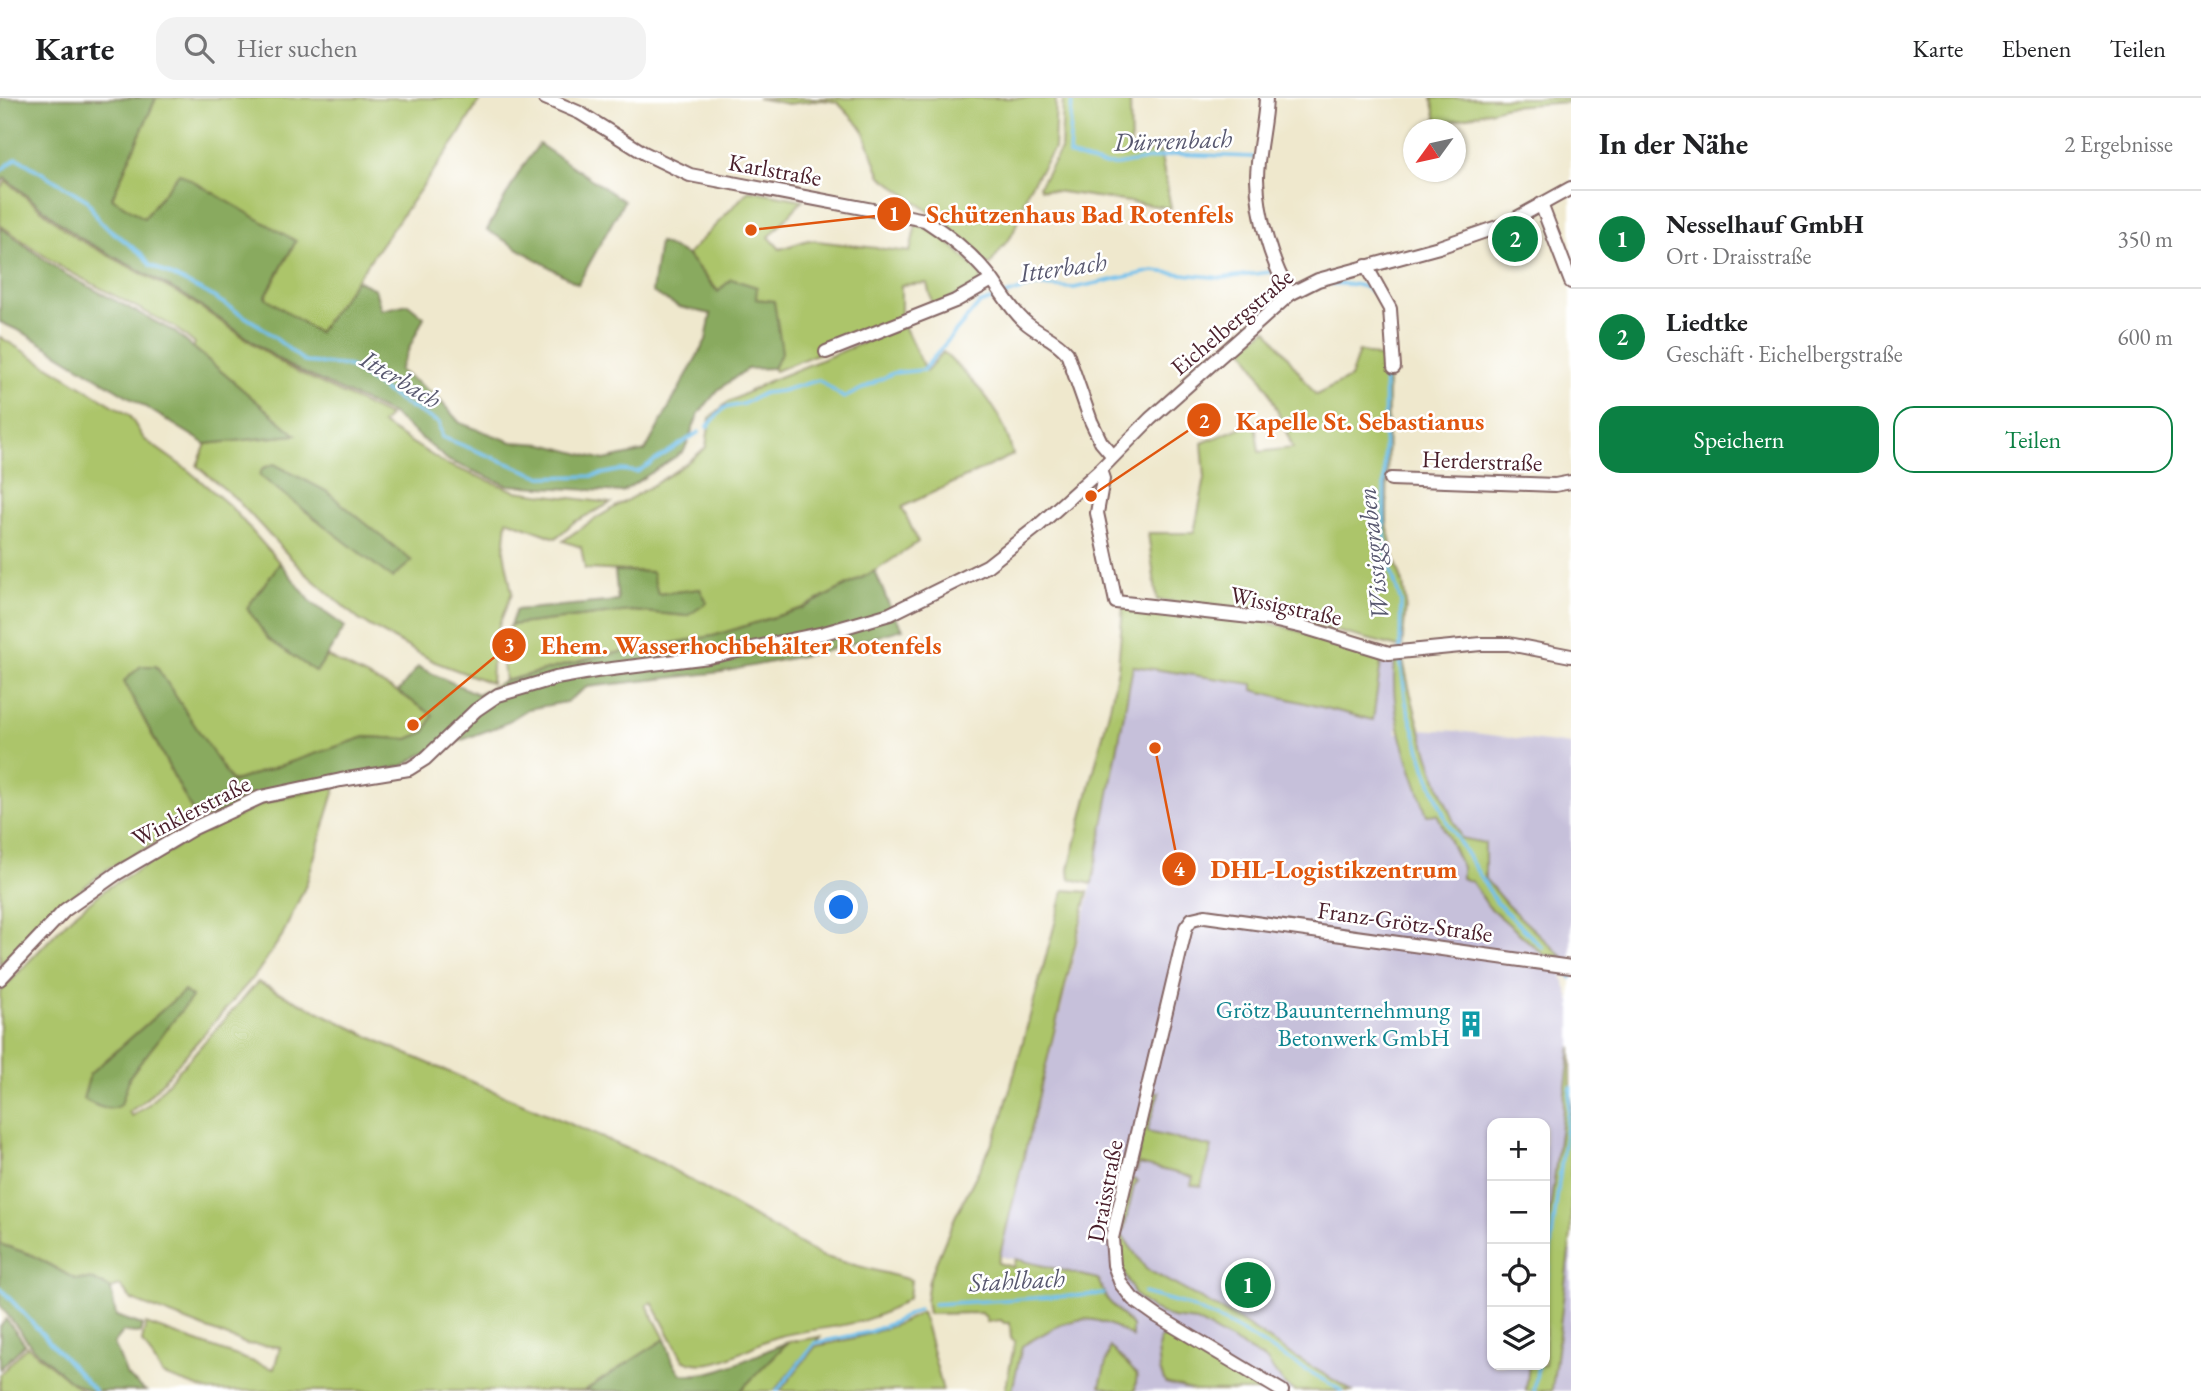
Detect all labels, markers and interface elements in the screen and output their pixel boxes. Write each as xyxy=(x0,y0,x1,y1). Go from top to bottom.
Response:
search box xyxy=(156,17,646,80)
text: Karte xyxy=(35,27,114,70)
icon: search xyxy=(180,29,218,67)
text: Hier suchen xyxy=(236,31,358,65)
text: Karte xyxy=(1913,33,1963,64)
text: Ebenen xyxy=(2001,33,2071,64)
text: Teilen xyxy=(2109,33,2166,64)
north arrow xyxy=(1403,119,1466,182)
water label: Dürrenbach xyxy=(1112,121,1233,159)
text: In der Nähe xyxy=(1599,124,1748,163)
text: 2 Ergebnisse xyxy=(2064,129,2173,159)
street label: Karlstraße xyxy=(726,146,824,193)
callout: Schützenhaus Bad Rotenfels xyxy=(877,190,1247,237)
text: Schützenhaus Bad Rotenfels xyxy=(926,197,1234,231)
text: 1 xyxy=(888,200,900,227)
text: Nesselhauf GmbH xyxy=(1666,207,1864,241)
pin: 2 xyxy=(1492,213,1538,265)
text: 1 xyxy=(1616,224,1628,254)
text: 350 m xyxy=(2117,224,2173,254)
text: Ort · Draisstraße xyxy=(1666,241,1812,271)
water label: Itterbach xyxy=(1016,244,1109,290)
street label: Eichelbergstraße xyxy=(1164,261,1300,382)
text: Liedtke xyxy=(1666,305,1748,339)
text: 2 xyxy=(1616,322,1628,352)
text: 600 m xyxy=(2117,322,2173,352)
text: Geschäft · Eichelbergstraße xyxy=(1666,339,1903,369)
water label: Itterbach xyxy=(354,341,448,416)
callout: Kapelle St. Sebastianus xyxy=(1186,397,1498,444)
text: Kapelle St. Sebastianus xyxy=(1236,404,1484,438)
button: Speichern xyxy=(1599,406,1879,473)
button: Teilen xyxy=(1893,406,2173,473)
text: 2 xyxy=(1198,407,1210,434)
street label: Herderstraße xyxy=(1421,443,1543,478)
water label: Wissiggraben xyxy=(1349,486,1397,622)
street label: Wissigstraße xyxy=(1227,579,1345,632)
callout: Ehem. Wasserhochbehälter Rotenfels xyxy=(492,621,956,668)
text: Ehem. Wasserhochbehälter Rotenfels xyxy=(540,628,942,662)
text: 3 xyxy=(503,631,515,658)
street label: Winklerstraße xyxy=(126,768,255,854)
callout: DHL-Logistikzentrum xyxy=(1162,845,1471,892)
text: DHL-Logistikzentrum xyxy=(1211,852,1457,886)
text: 4 xyxy=(1173,855,1185,882)
your location xyxy=(824,890,858,924)
street label: Franz-Grötz-Straße xyxy=(1316,894,1495,949)
place label: Grötz Bauunternehmung Betonwerk GmbH xyxy=(1216,994,1451,1053)
building icon: Grötz Bauunternehmung Betonwerk GmbH xyxy=(1456,1009,1486,1039)
map controls xyxy=(1487,1118,1550,1370)
button: + xyxy=(1487,1118,1550,1181)
street label: Draisstraße xyxy=(1079,1137,1130,1245)
button: − xyxy=(1487,1181,1550,1244)
button: locate xyxy=(1487,1244,1550,1307)
pin: 1 xyxy=(1225,1259,1271,1311)
water label: Stahlbach xyxy=(967,1260,1066,1300)
button: layers xyxy=(1487,1307,1550,1370)

